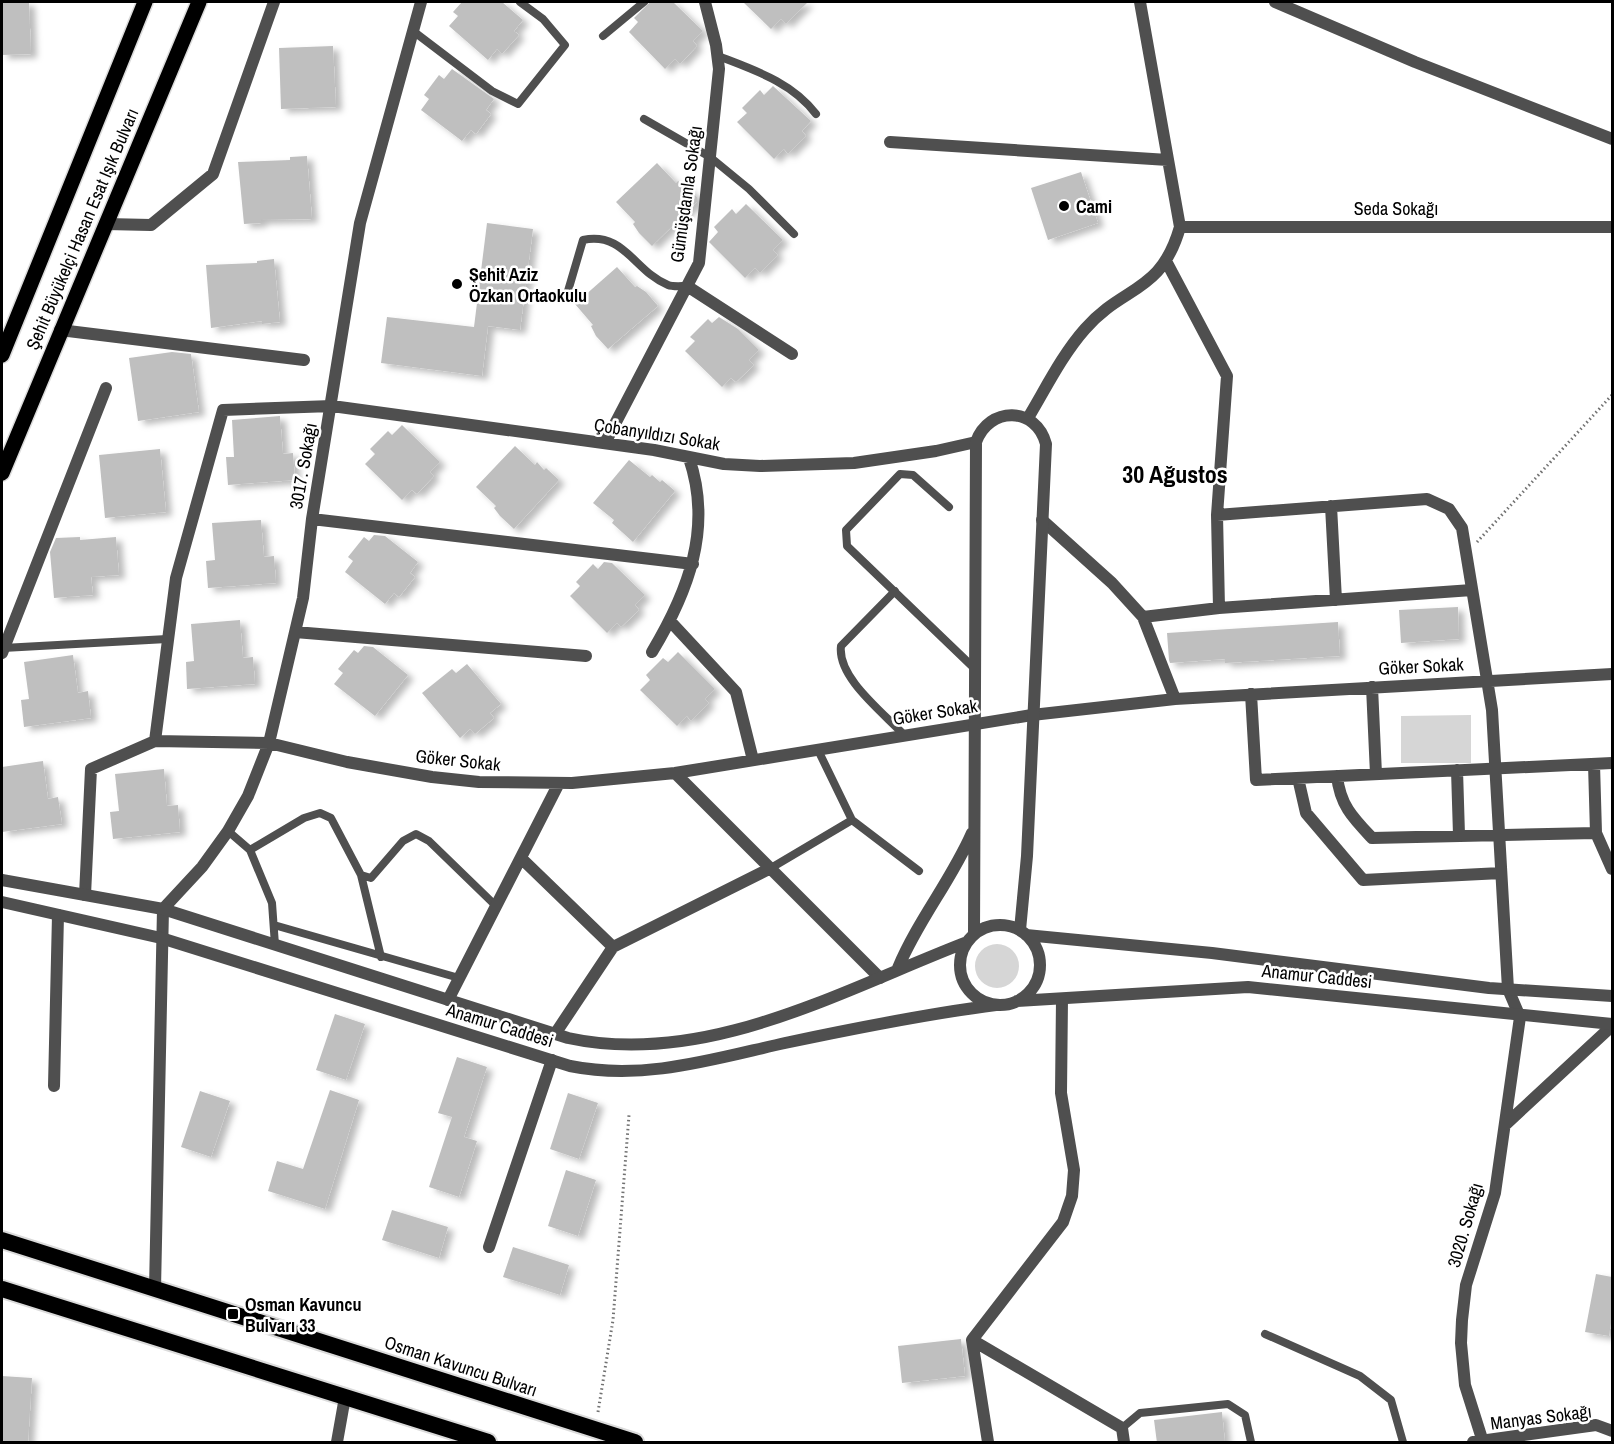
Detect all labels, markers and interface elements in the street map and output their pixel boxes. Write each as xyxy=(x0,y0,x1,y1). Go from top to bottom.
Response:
street label: Şehit Büyükelçi Hasan Esat Işık Bulvarı xyxy=(20,104,144,354)
street label: Gümüşdamla Sokağı xyxy=(664,124,708,264)
place label: Cami xyxy=(1076,194,1112,219)
street label: Seda Sokağı xyxy=(1354,196,1438,221)
marker: Cami xyxy=(1057,199,1071,213)
place label: Şehit Aziz Özkan Ortaokulu xyxy=(469,262,587,308)
marker: Şehit Aziz Özkan Ortaokulu xyxy=(450,277,464,291)
street label: Çobanyıldızı Sokak xyxy=(592,412,722,456)
street label: 3017. Sokağı xyxy=(283,421,323,511)
district label: 30 Ağustos xyxy=(1122,458,1228,490)
street label: Göker Sokak xyxy=(1378,651,1465,681)
street label: Göker Sokak xyxy=(891,693,980,731)
street label: Göker Sokak xyxy=(414,743,502,777)
street label: Anamur Caddesi xyxy=(1260,958,1373,994)
street label: Anamur Caddesi xyxy=(442,997,557,1053)
street label: 3020. Sokağı xyxy=(1441,1180,1489,1270)
place label: Osman Kavuncu Bulvarı 33 xyxy=(245,1292,361,1338)
marker: Osman Kavuncu Bulvarı 33 xyxy=(226,1307,240,1321)
street label: Osman Kavuncu Bulvarı xyxy=(381,1330,541,1402)
street label: Manyas Sokağı xyxy=(1489,1398,1593,1436)

